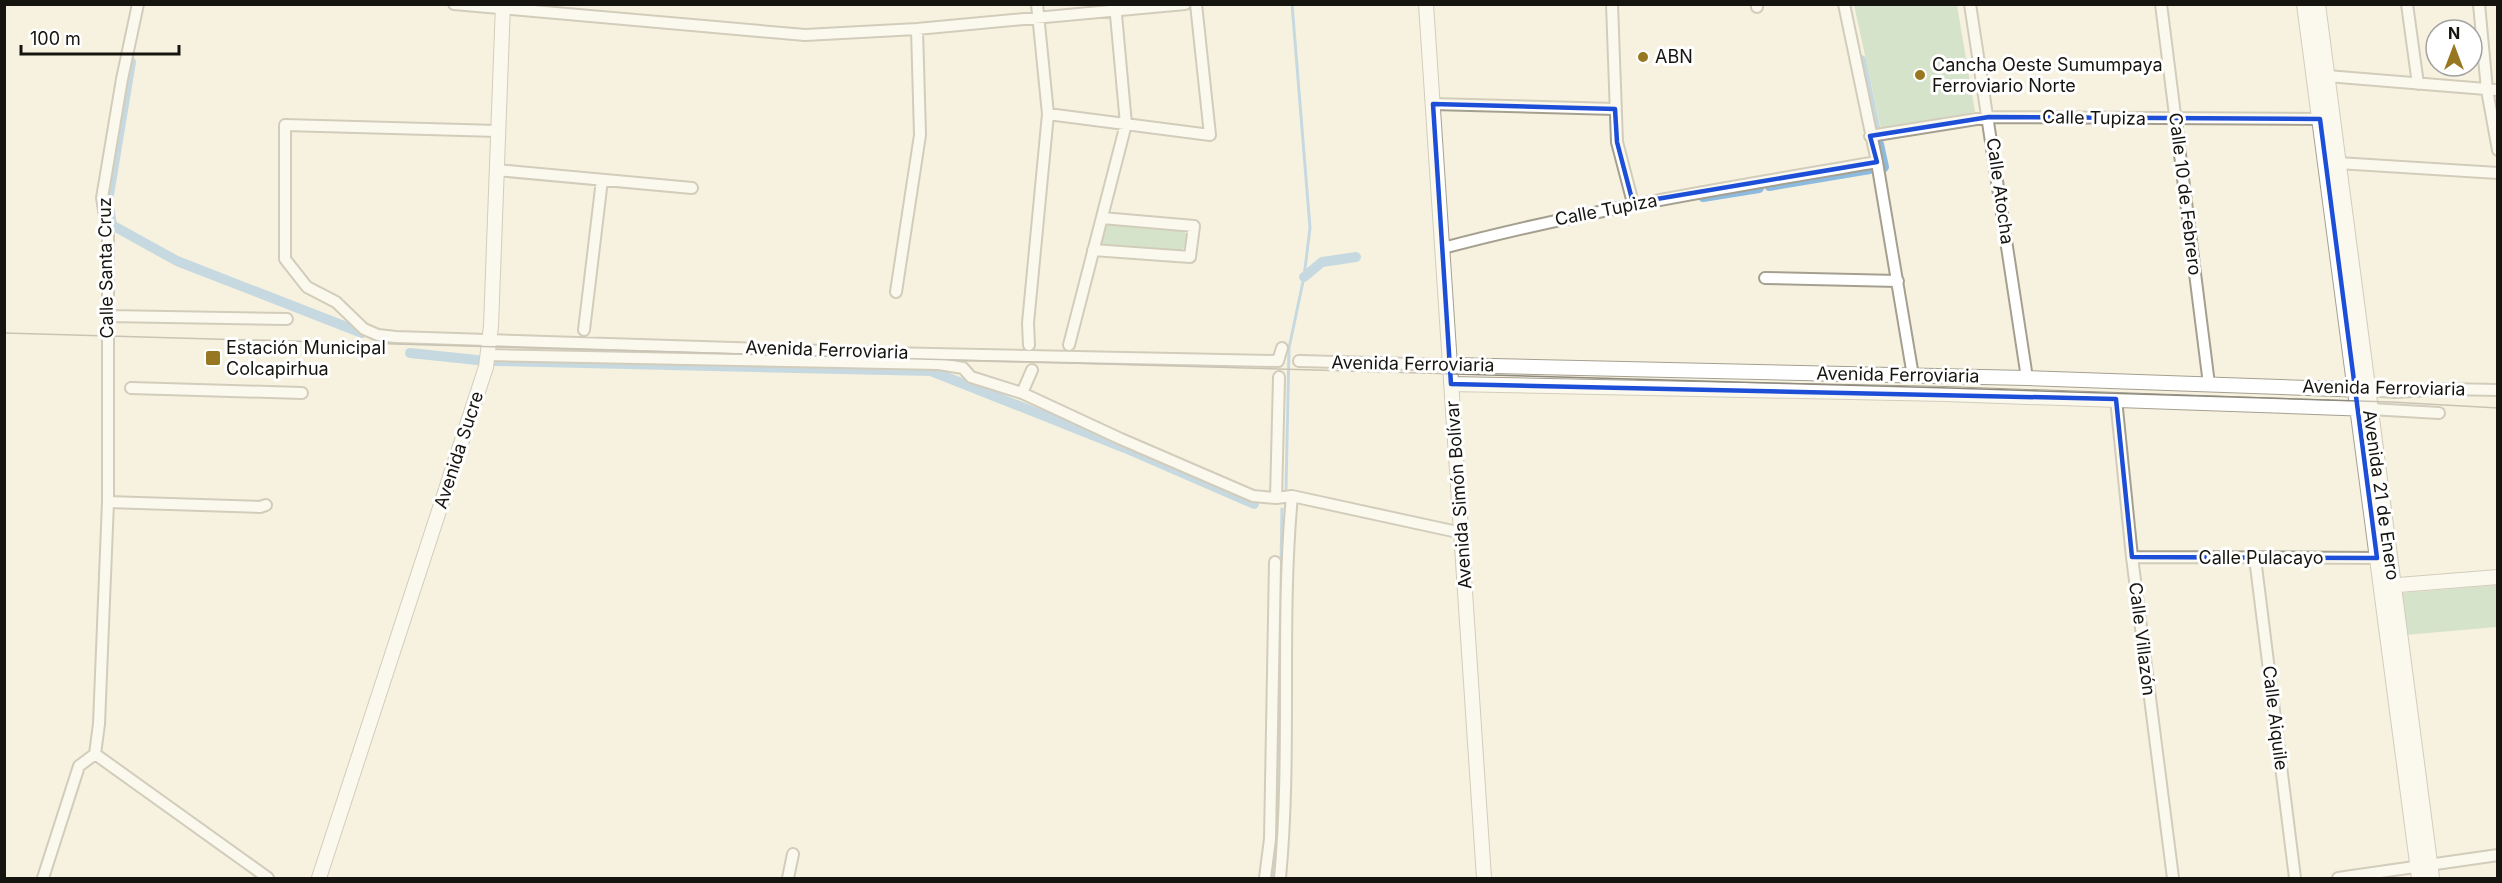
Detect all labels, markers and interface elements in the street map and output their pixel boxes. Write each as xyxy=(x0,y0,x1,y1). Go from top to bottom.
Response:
scale bar xyxy=(21,18,178,56)
north arrow xyxy=(2424,18,2484,78)
text: N xyxy=(2448,23,2460,43)
text: 100 m xyxy=(30,28,81,49)
place label: ABN xyxy=(1655,46,1693,67)
marker: ABN xyxy=(1636,50,1650,64)
place label: Cancha Oeste Sumumpaya Ferroviario Norte xyxy=(1932,54,2163,96)
marker: Cancha Oeste Sumumpaya Ferroviario Norte xyxy=(1913,68,1927,82)
street label: Calle Tupiza xyxy=(2042,106,2146,129)
street label: Calle 10 de Febrero xyxy=(2165,112,2206,276)
street label: Calle Atocha xyxy=(1983,136,2018,245)
street label: Calle Tupiza xyxy=(1553,189,1659,230)
street label: Calle Santa Cruz xyxy=(94,197,117,339)
street label: Avenida Ferroviaria xyxy=(745,336,909,363)
place label: Estación Municipal Colcapirhua xyxy=(226,337,386,379)
marker: Estación Municipal Colcapirhua xyxy=(204,349,222,367)
street label: Avenida Ferroviaria xyxy=(1331,352,1495,375)
street label: Avenida Ferroviaria xyxy=(1816,363,1980,386)
street label: Avenida Ferroviaria xyxy=(2302,376,2466,399)
street label: Avenida Sucre xyxy=(430,389,487,511)
street label: Avenida Simón Bolívar xyxy=(1441,400,1476,590)
street label: Avenida 21 de Enero xyxy=(2359,408,2404,581)
street label: Calle Pulacayo xyxy=(2199,547,2324,568)
street label: Calle Villazón xyxy=(2125,581,2160,697)
street label: Calle Aiquile xyxy=(2259,664,2292,771)

